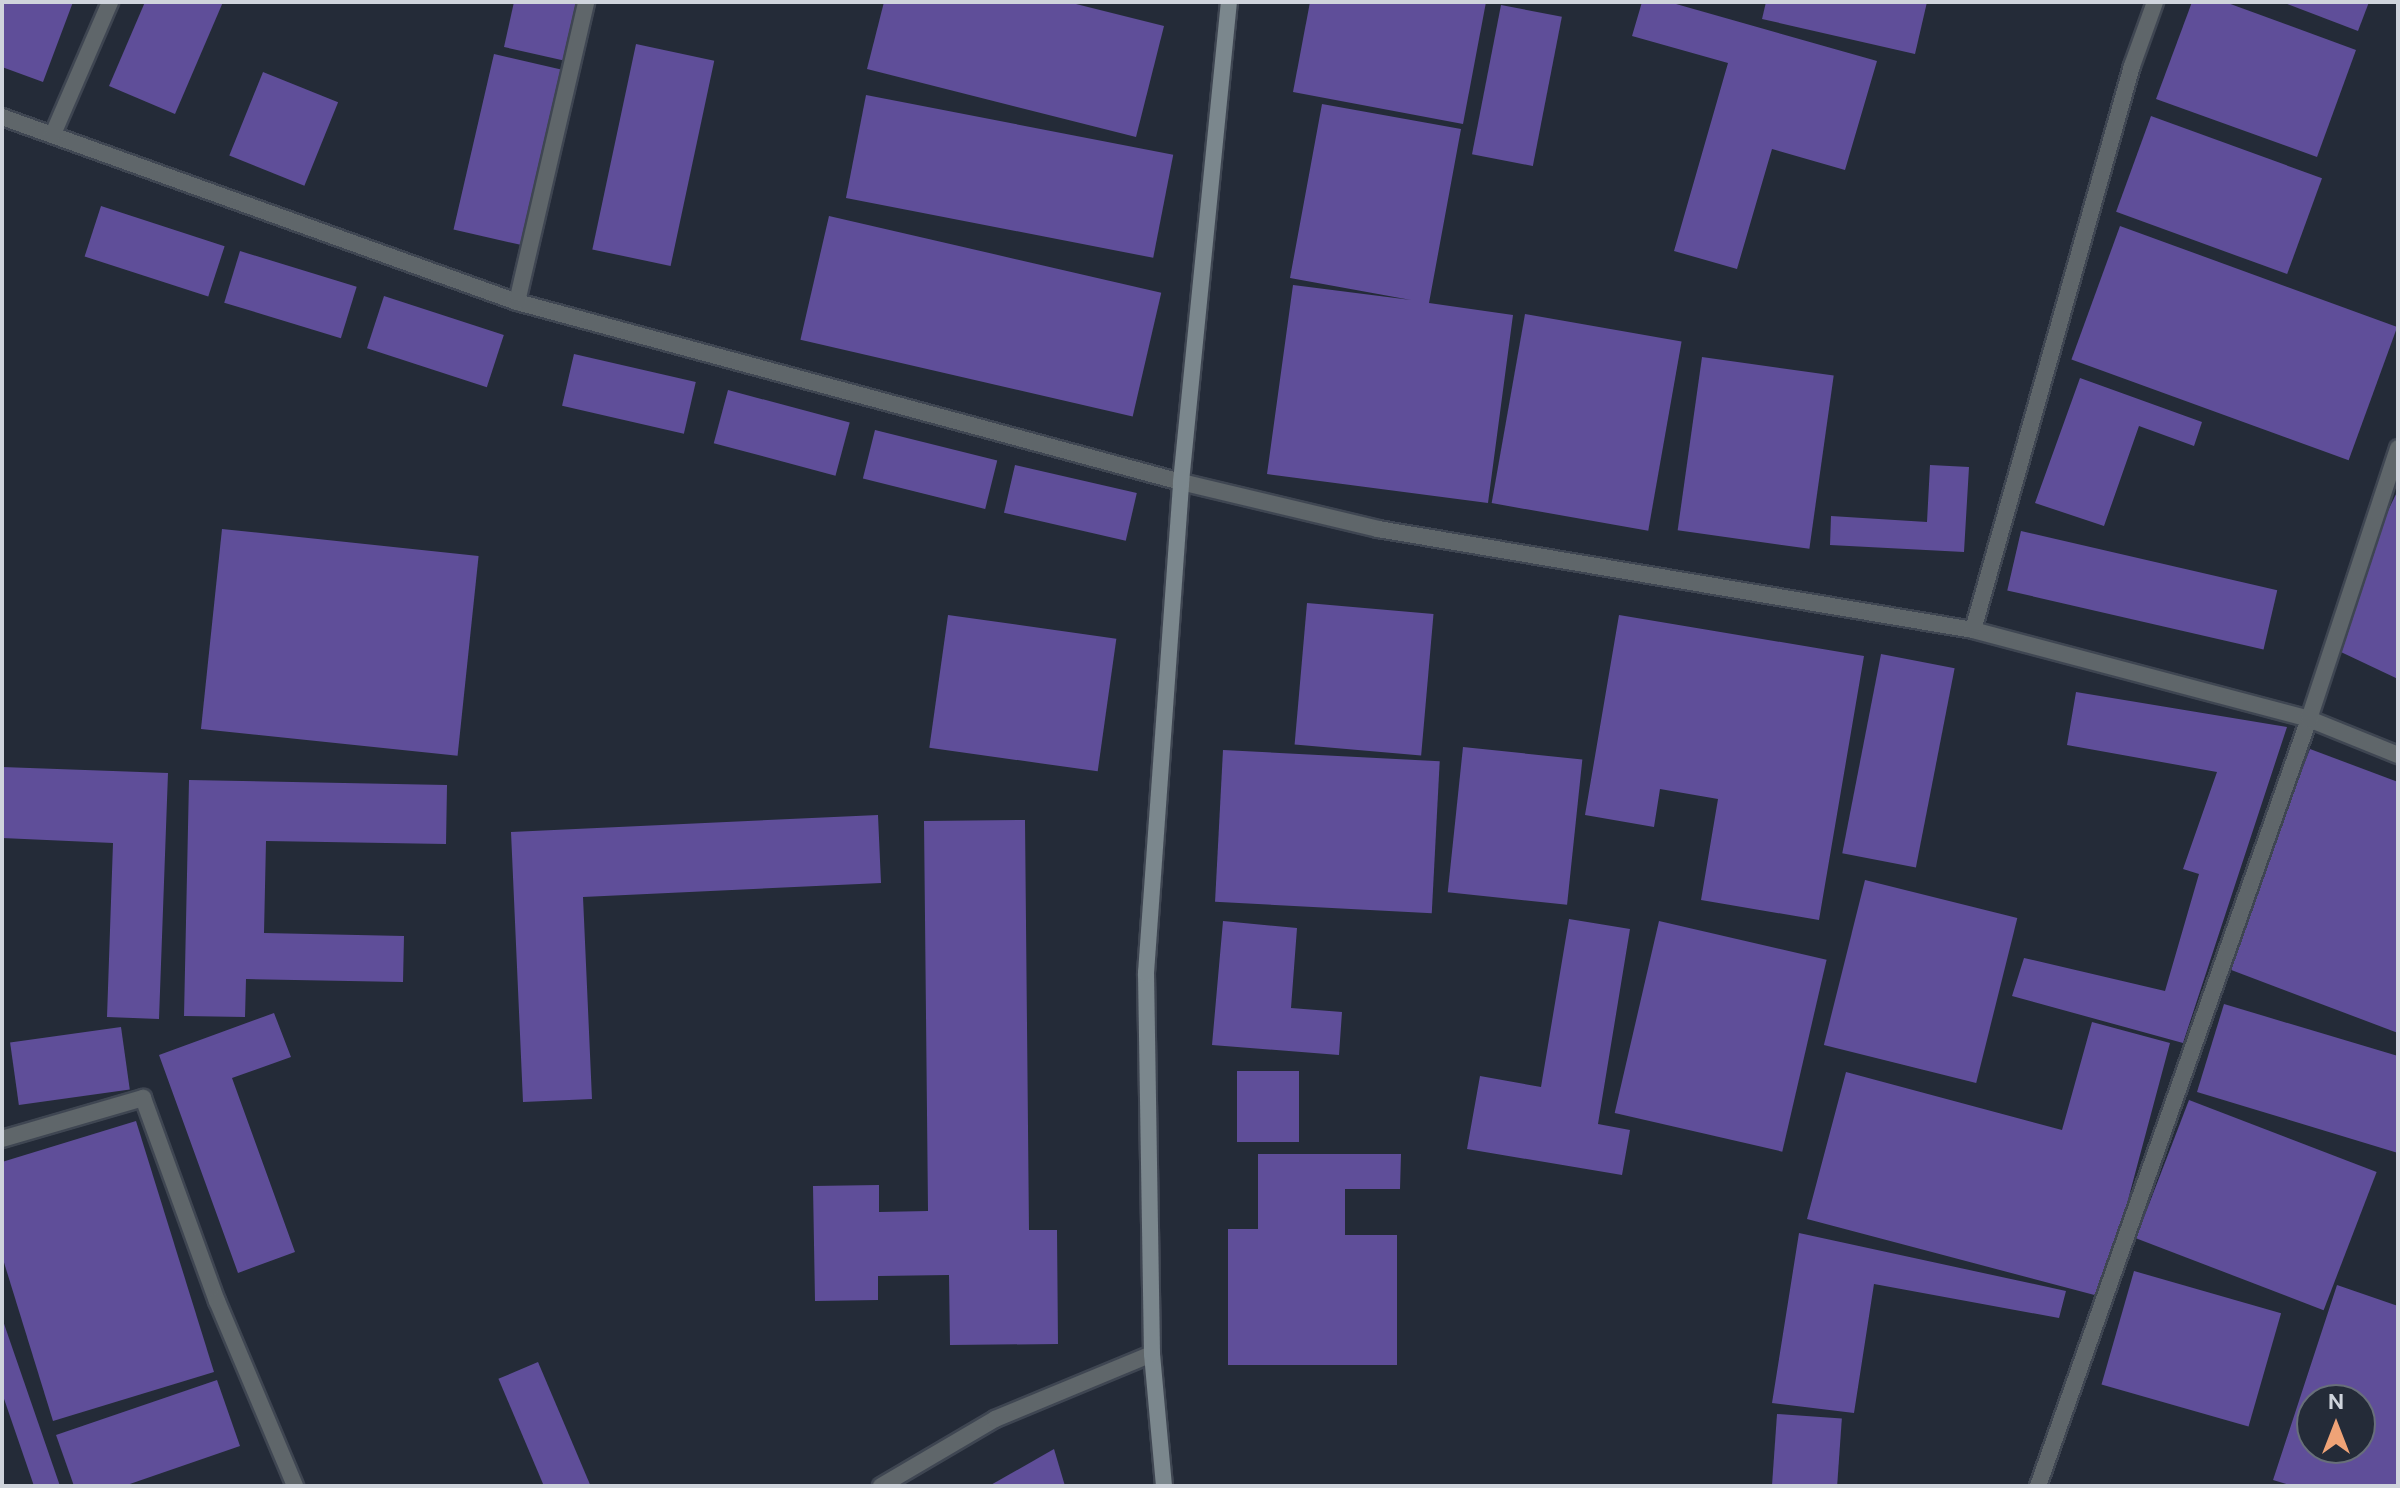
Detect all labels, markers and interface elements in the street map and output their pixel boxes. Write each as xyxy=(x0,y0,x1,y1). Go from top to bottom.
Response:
north arrow xyxy=(2296,1384,2376,1464)
text: N xyxy=(2328,1387,2344,1416)

